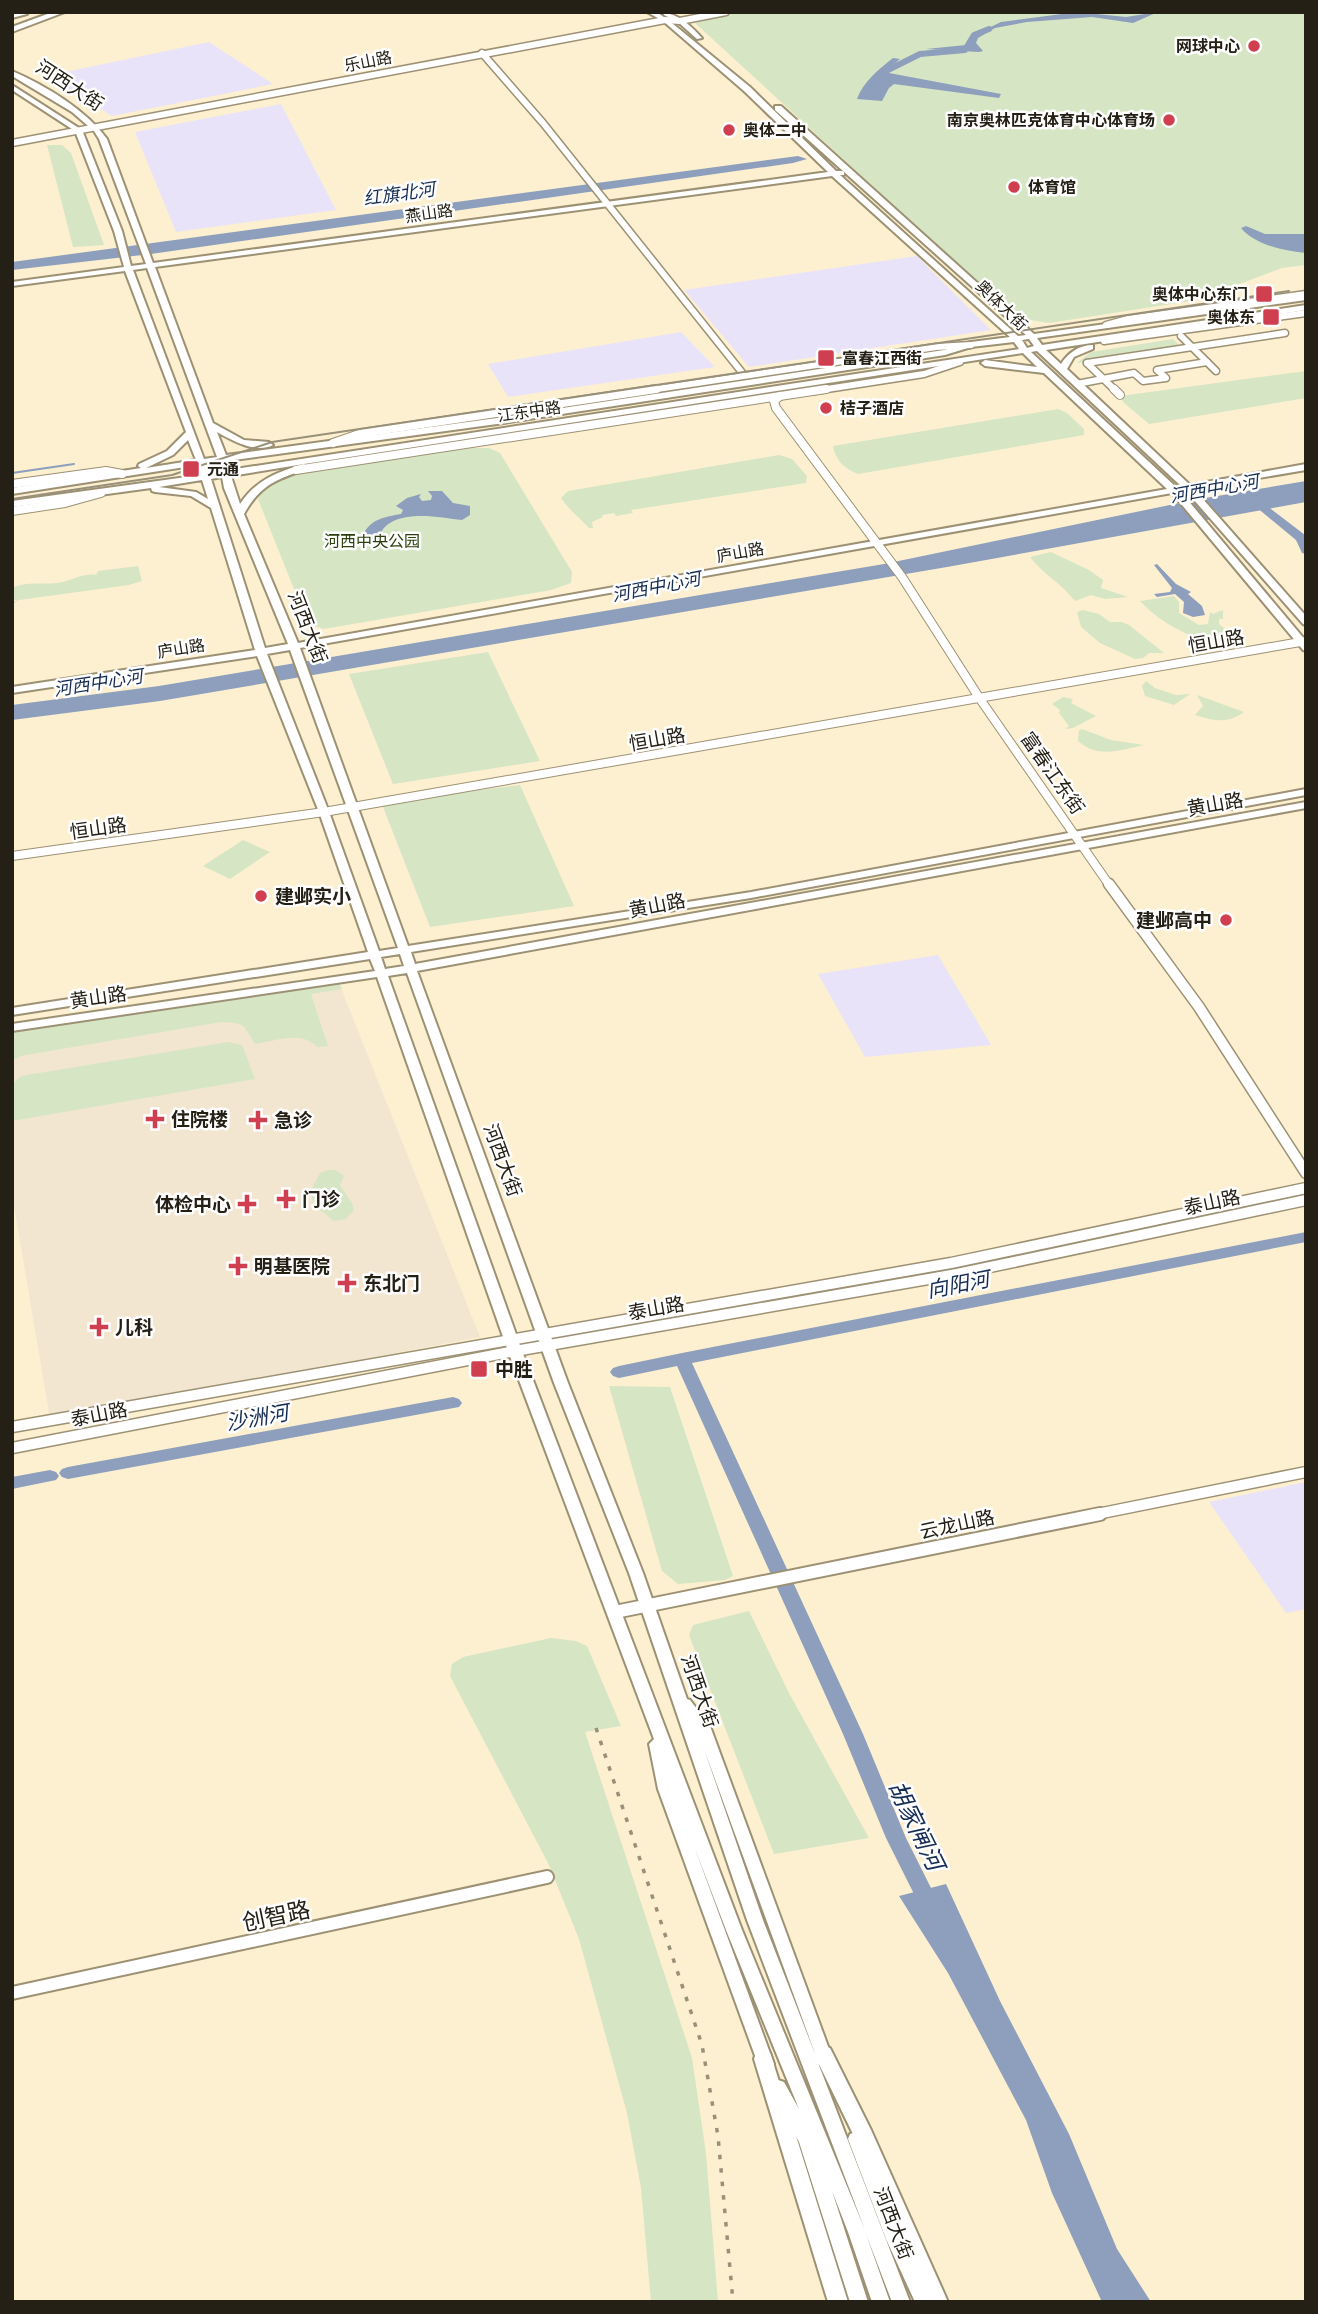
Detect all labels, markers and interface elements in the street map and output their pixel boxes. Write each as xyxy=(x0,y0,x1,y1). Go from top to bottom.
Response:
place label: 网球中心 xyxy=(1176,35,1240,57)
marker: 网球中心 xyxy=(1246,38,1262,54)
street label: 乐山路 xyxy=(342,46,394,76)
street label: 河西大街 xyxy=(31,53,109,117)
place label: 南京奥林匹克体育中心体育场 xyxy=(947,109,1155,131)
marker: 南京奥林匹克体育中心体育场 xyxy=(1161,112,1177,128)
place label: 奥体二中 xyxy=(743,119,807,141)
marker: 奥体二中 xyxy=(721,122,737,138)
water label: 红旗北河 xyxy=(362,176,439,210)
place label: 体育馆 xyxy=(1028,176,1076,198)
marker: 体育馆 xyxy=(1006,179,1022,195)
street label: 燕山路 xyxy=(404,199,454,227)
street label: 奥体大街 xyxy=(971,275,1033,335)
place label: 奥体中心东门 xyxy=(1152,283,1248,305)
marker: 奥体中心东门 xyxy=(1254,284,1274,304)
place label: 奥体东 xyxy=(1207,306,1255,328)
marker: 奥体东 xyxy=(1261,307,1281,327)
place label: 富春江西街 xyxy=(842,347,922,369)
marker: 富春江西街 xyxy=(816,348,836,368)
street label: 江东中路 xyxy=(496,396,562,426)
place label: 桔子酒店 xyxy=(840,397,904,419)
marker: 桔子酒店 xyxy=(818,400,834,416)
place label: 元通 xyxy=(207,458,239,480)
marker: 元通 xyxy=(181,459,201,479)
water label: 河西中心河 xyxy=(1168,468,1263,508)
park label: 河西中央公园 xyxy=(324,530,420,552)
street label: 庐山路 xyxy=(714,537,766,567)
water label: 河西中心河 xyxy=(610,565,705,606)
street label: 河西大街 xyxy=(282,587,334,667)
street label: 恒山路 xyxy=(1186,623,1246,659)
street label: 庐山路 xyxy=(156,633,206,663)
water label: 河西中心河 xyxy=(52,663,147,701)
street label: 恒山路 xyxy=(627,721,687,757)
street label: 富春江东街 xyxy=(1015,727,1091,819)
street label: 黄山路 xyxy=(1185,786,1245,822)
street label: 恒山路 xyxy=(68,811,128,845)
place label: 建邺实小 xyxy=(275,883,351,909)
street label: 黄山路 xyxy=(627,887,687,923)
marker: 建邺实小 xyxy=(253,888,269,904)
place label: 建邺高中 xyxy=(1136,907,1212,933)
marker: 建邺高中 xyxy=(1218,912,1234,928)
street label: 黄山路 xyxy=(68,980,128,1014)
place label: 住院楼 xyxy=(171,1106,228,1132)
place label: 急诊 xyxy=(274,1107,313,1133)
marker: 住院楼 xyxy=(145,1109,165,1129)
marker: 急诊 xyxy=(248,1110,268,1130)
street label: 河西大街 xyxy=(478,1120,528,1200)
street label: 泰山路 xyxy=(1181,1183,1243,1221)
place label: 门诊 xyxy=(302,1186,341,1212)
marker: 门诊 xyxy=(276,1189,296,1209)
place label: 体检中心 xyxy=(155,1191,231,1217)
marker: 体检中心 xyxy=(237,1194,257,1214)
place label: 明基医院 xyxy=(254,1253,330,1279)
marker: 明基医院 xyxy=(228,1256,248,1276)
water label: 向阳河 xyxy=(924,1263,996,1304)
place label: 东北门 xyxy=(363,1270,420,1296)
marker: 东北门 xyxy=(337,1273,357,1293)
street label: 泰山路 xyxy=(626,1290,686,1326)
place label: 儿科 xyxy=(115,1314,153,1340)
marker: 儿科 xyxy=(89,1317,109,1337)
place label: 中胜 xyxy=(495,1356,533,1382)
marker: 中胜 xyxy=(469,1359,489,1379)
street label: 泰山路 xyxy=(69,1396,129,1432)
water label: 沙洲河 xyxy=(224,1397,294,1436)
street label: 云龙山路 xyxy=(917,1503,997,1545)
street label: 河西大街 xyxy=(675,1651,725,1731)
water label: 胡家闸河 xyxy=(881,1775,955,1879)
street label: 创智路 xyxy=(239,1892,313,1938)
street label: 河西大街 xyxy=(868,2183,920,2263)

